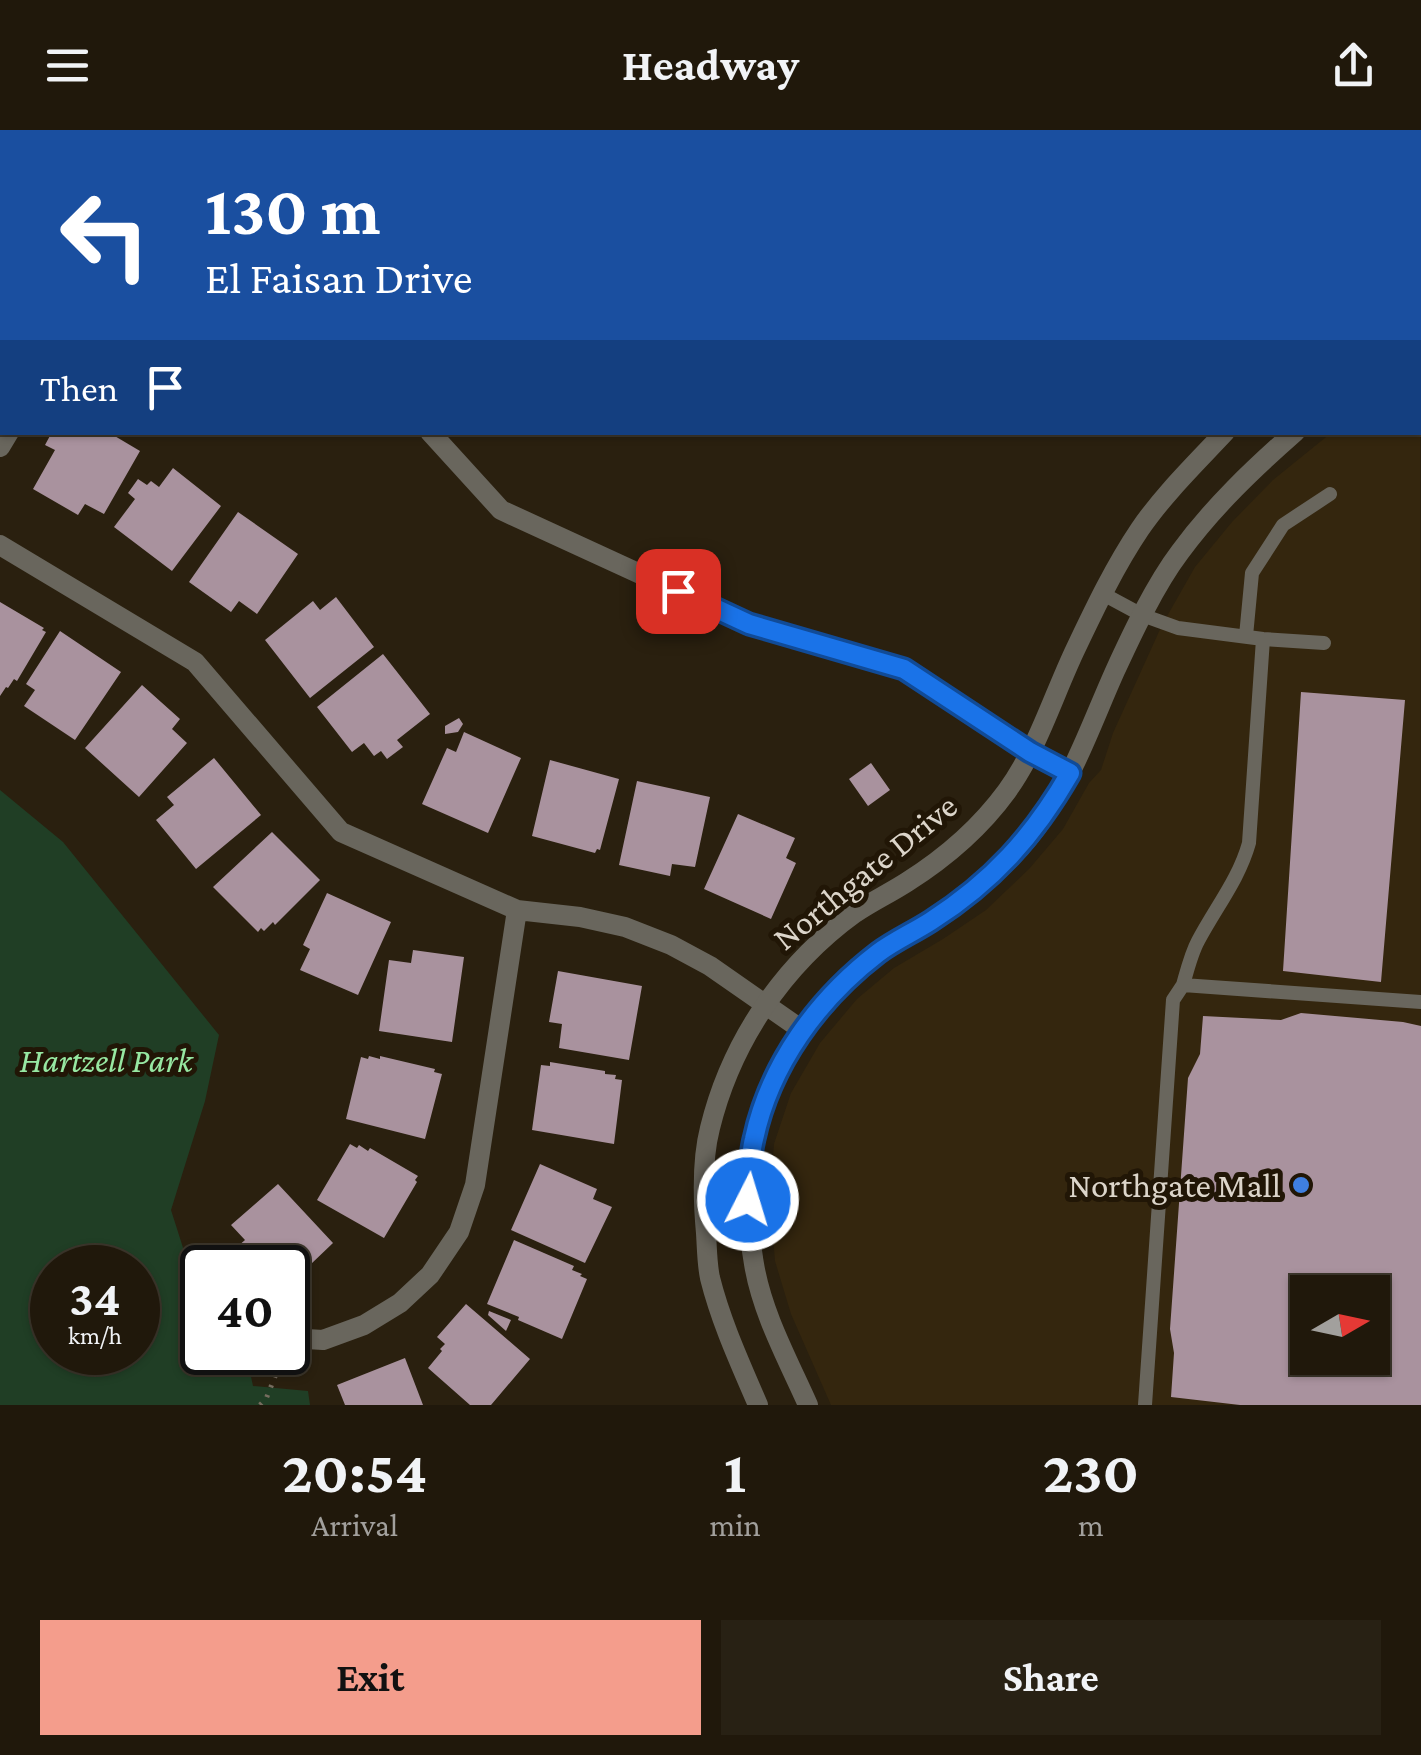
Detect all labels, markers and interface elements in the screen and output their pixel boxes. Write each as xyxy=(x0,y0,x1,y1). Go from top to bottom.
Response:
icon: menu xyxy=(40,38,95,93)
icon: share xyxy=(1326,38,1381,93)
text: Headway xyxy=(622,40,799,90)
icon: left xyxy=(40,170,170,300)
text: 130 m xyxy=(205,171,381,249)
text: El Faisan Drive xyxy=(205,253,472,303)
icon: arrive xyxy=(138,360,193,415)
text: Then xyxy=(40,367,118,409)
pin xyxy=(636,549,721,634)
icon: arrive xyxy=(651,564,706,619)
street label: Northgate Drive xyxy=(765,786,965,958)
park label: Hartzell Park xyxy=(20,1041,194,1080)
position arrow xyxy=(696,1148,800,1252)
place label: Northgate Mall xyxy=(1068,1166,1281,1205)
marker: Northgate Mall xyxy=(1290,1174,1312,1196)
speed limit sign: 40 xyxy=(180,1245,310,1375)
text: 34 xyxy=(69,1270,121,1326)
north arrow xyxy=(1290,1275,1390,1375)
map controls xyxy=(1290,1275,1390,1375)
text: km/h xyxy=(68,1322,122,1349)
text: 20:54 xyxy=(282,1438,427,1505)
text: 1 xyxy=(724,1438,746,1505)
text: 230 xyxy=(1043,1438,1139,1505)
text: Arrival xyxy=(311,1507,398,1543)
text: min xyxy=(709,1507,761,1543)
text: m xyxy=(1078,1507,1104,1543)
button: Exit xyxy=(40,1620,701,1735)
button: Share xyxy=(721,1620,1381,1735)

